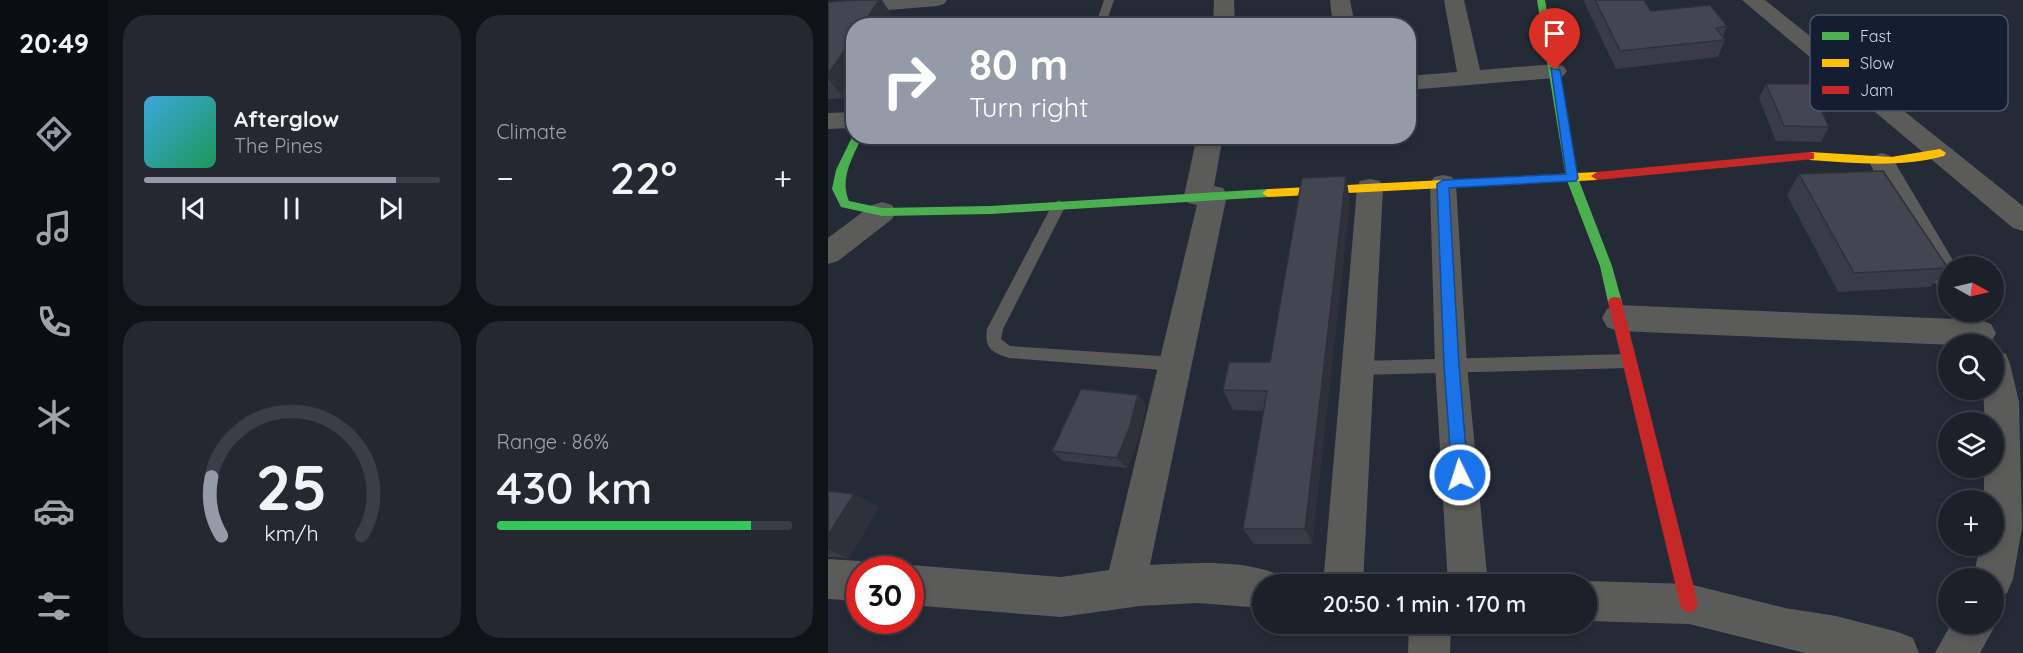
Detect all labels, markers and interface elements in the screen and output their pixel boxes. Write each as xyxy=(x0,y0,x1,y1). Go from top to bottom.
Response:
pin xyxy=(1529,8,1580,70)
legend xyxy=(1810,15,2008,111)
icon: arrive xyxy=(1538,17,1571,50)
text: 20:49 xyxy=(19,26,89,60)
text: Fast xyxy=(1860,26,1891,46)
text: 80 m xyxy=(969,38,1068,91)
icon: right xyxy=(870,42,948,120)
text: Slow xyxy=(1860,53,1894,73)
text: Jam xyxy=(1860,80,1893,100)
text: Turn right xyxy=(969,90,1088,124)
text: Afterglow xyxy=(234,105,339,133)
icon: directions xyxy=(33,113,75,155)
text: Climate xyxy=(497,119,567,144)
text: The Pines xyxy=(234,133,323,158)
text: 22° xyxy=(610,149,677,205)
text: − xyxy=(497,157,514,198)
text: + xyxy=(773,157,792,198)
icon: previous xyxy=(177,192,210,225)
icon: pause xyxy=(275,192,308,225)
icon: next xyxy=(374,192,407,225)
icon: music xyxy=(33,207,75,249)
north arrow xyxy=(1938,256,2004,322)
map controls xyxy=(1938,256,2004,634)
icon: phone xyxy=(33,301,75,343)
button: search xyxy=(1938,334,2004,400)
icon: climate xyxy=(33,396,75,438)
button: layers xyxy=(1938,412,2004,478)
text: Range · 86% xyxy=(497,429,609,454)
position arrow xyxy=(1428,443,1492,507)
text: 25 xyxy=(256,448,327,526)
text: 430 km xyxy=(497,459,652,515)
icon: car xyxy=(33,490,75,532)
button: + xyxy=(1938,490,2004,556)
text: km/h xyxy=(265,521,319,547)
speed limit sign: 30 xyxy=(846,556,924,634)
button: − xyxy=(1938,568,2004,634)
icon: filters xyxy=(33,585,75,627)
text: 20:50 · 1 min · 170 m xyxy=(1323,590,1526,618)

